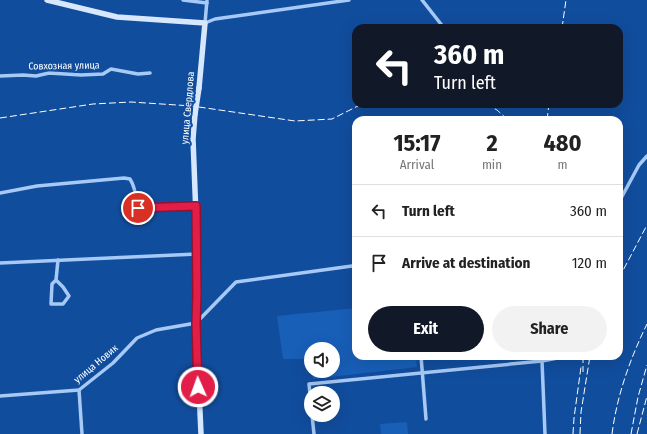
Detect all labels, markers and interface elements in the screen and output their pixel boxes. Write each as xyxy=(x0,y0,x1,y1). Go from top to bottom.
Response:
text: 360 m xyxy=(434,38,504,71)
icon: left xyxy=(368,40,420,92)
street label: Совхозная улица xyxy=(28,59,100,73)
street label: улица Свердлова xyxy=(179,71,197,145)
text: Turn left xyxy=(434,72,496,94)
text: 15:17 xyxy=(393,129,440,157)
text: 2 xyxy=(486,129,498,157)
text: 480 xyxy=(543,129,582,157)
text: Arrival xyxy=(400,157,434,172)
text: min xyxy=(482,157,502,172)
text: m xyxy=(558,157,568,172)
pin xyxy=(121,191,155,225)
icon: arrive xyxy=(127,197,149,219)
icon: left xyxy=(368,200,390,222)
text: Turn left xyxy=(402,202,455,220)
text: 360 m xyxy=(570,202,607,220)
icon: arrive xyxy=(368,252,390,274)
text: Arrive at destination xyxy=(402,254,530,272)
text: 120 m xyxy=(572,254,607,272)
button: Exit xyxy=(368,306,484,352)
button: Share xyxy=(492,306,607,352)
street label: улица Новик xyxy=(72,342,121,386)
map controls xyxy=(304,342,340,422)
button: sound xyxy=(304,342,340,378)
position arrow xyxy=(177,366,219,408)
button: layers xyxy=(304,386,340,422)

